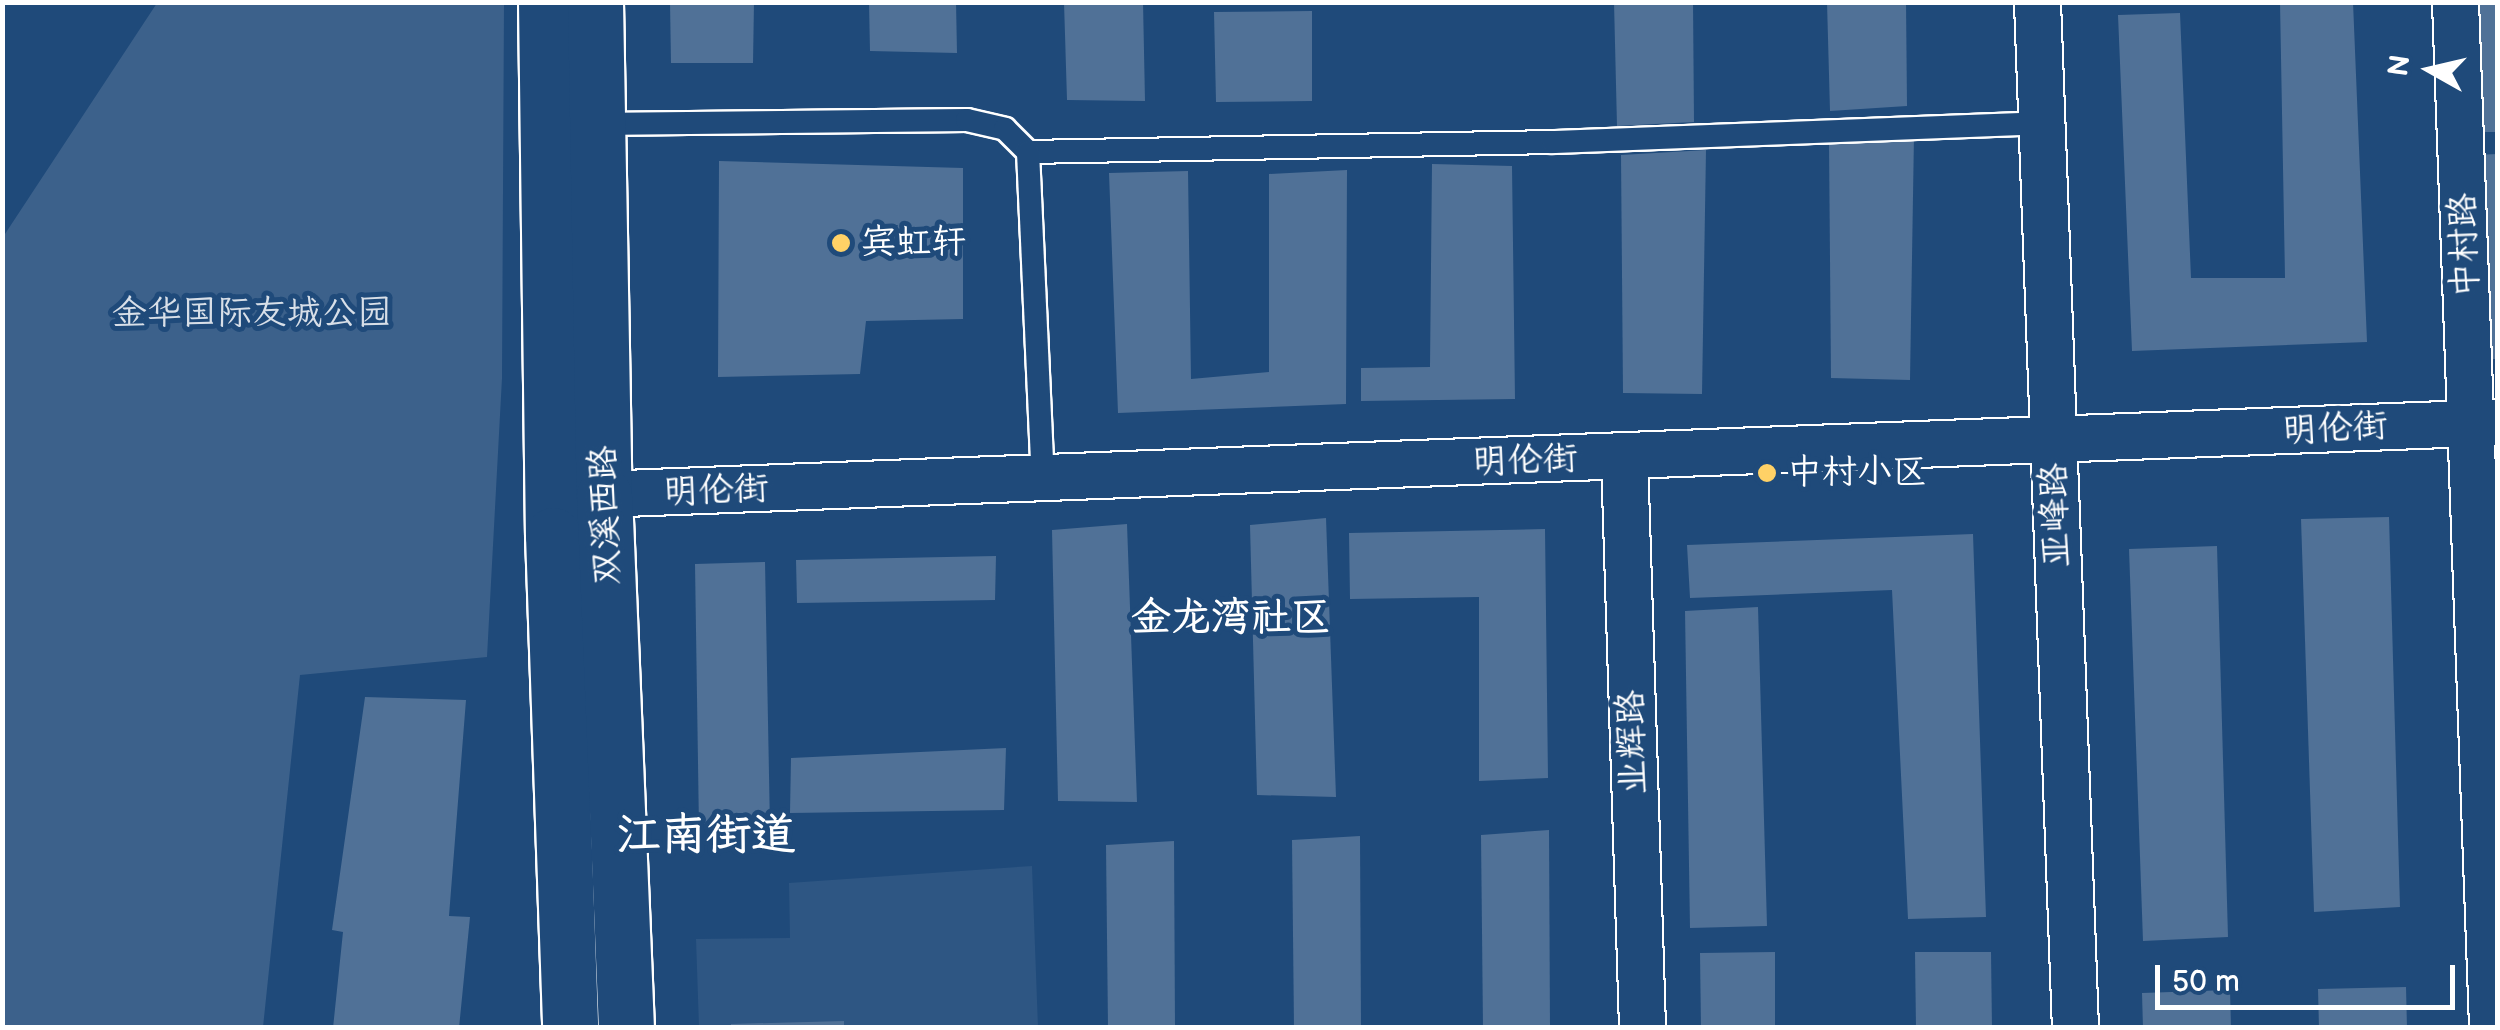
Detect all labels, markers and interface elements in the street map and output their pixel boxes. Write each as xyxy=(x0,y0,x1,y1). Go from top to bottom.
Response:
north arrow xyxy=(2380,20,2480,120)
text: N xyxy=(2382,53,2418,78)
street label: 中村路 xyxy=(2442,192,2488,298)
place label: 宾虹轩 xyxy=(861,222,966,264)
marker: 宾虹轩 xyxy=(830,232,852,254)
park label: 金华国际友城公园 xyxy=(112,293,392,335)
street label: 明伦街 xyxy=(2281,405,2389,453)
street label: 明伦街 xyxy=(1472,438,1578,484)
street label: 双溪西路 xyxy=(583,444,629,586)
place label: 中村小区 xyxy=(1787,452,1927,494)
marker: 中村小区 xyxy=(1756,462,1778,484)
street label: 亚峰路 xyxy=(2033,462,2079,568)
street label: 明伦街 xyxy=(663,468,769,514)
district label: 金龙湾社区 xyxy=(1131,594,1331,642)
street label: 业辉路 xyxy=(1610,689,1656,795)
district label: 江南街道 xyxy=(616,809,796,863)
scale bar xyxy=(2160,945,2460,1007)
text: 50 m xyxy=(2172,964,2240,1000)

